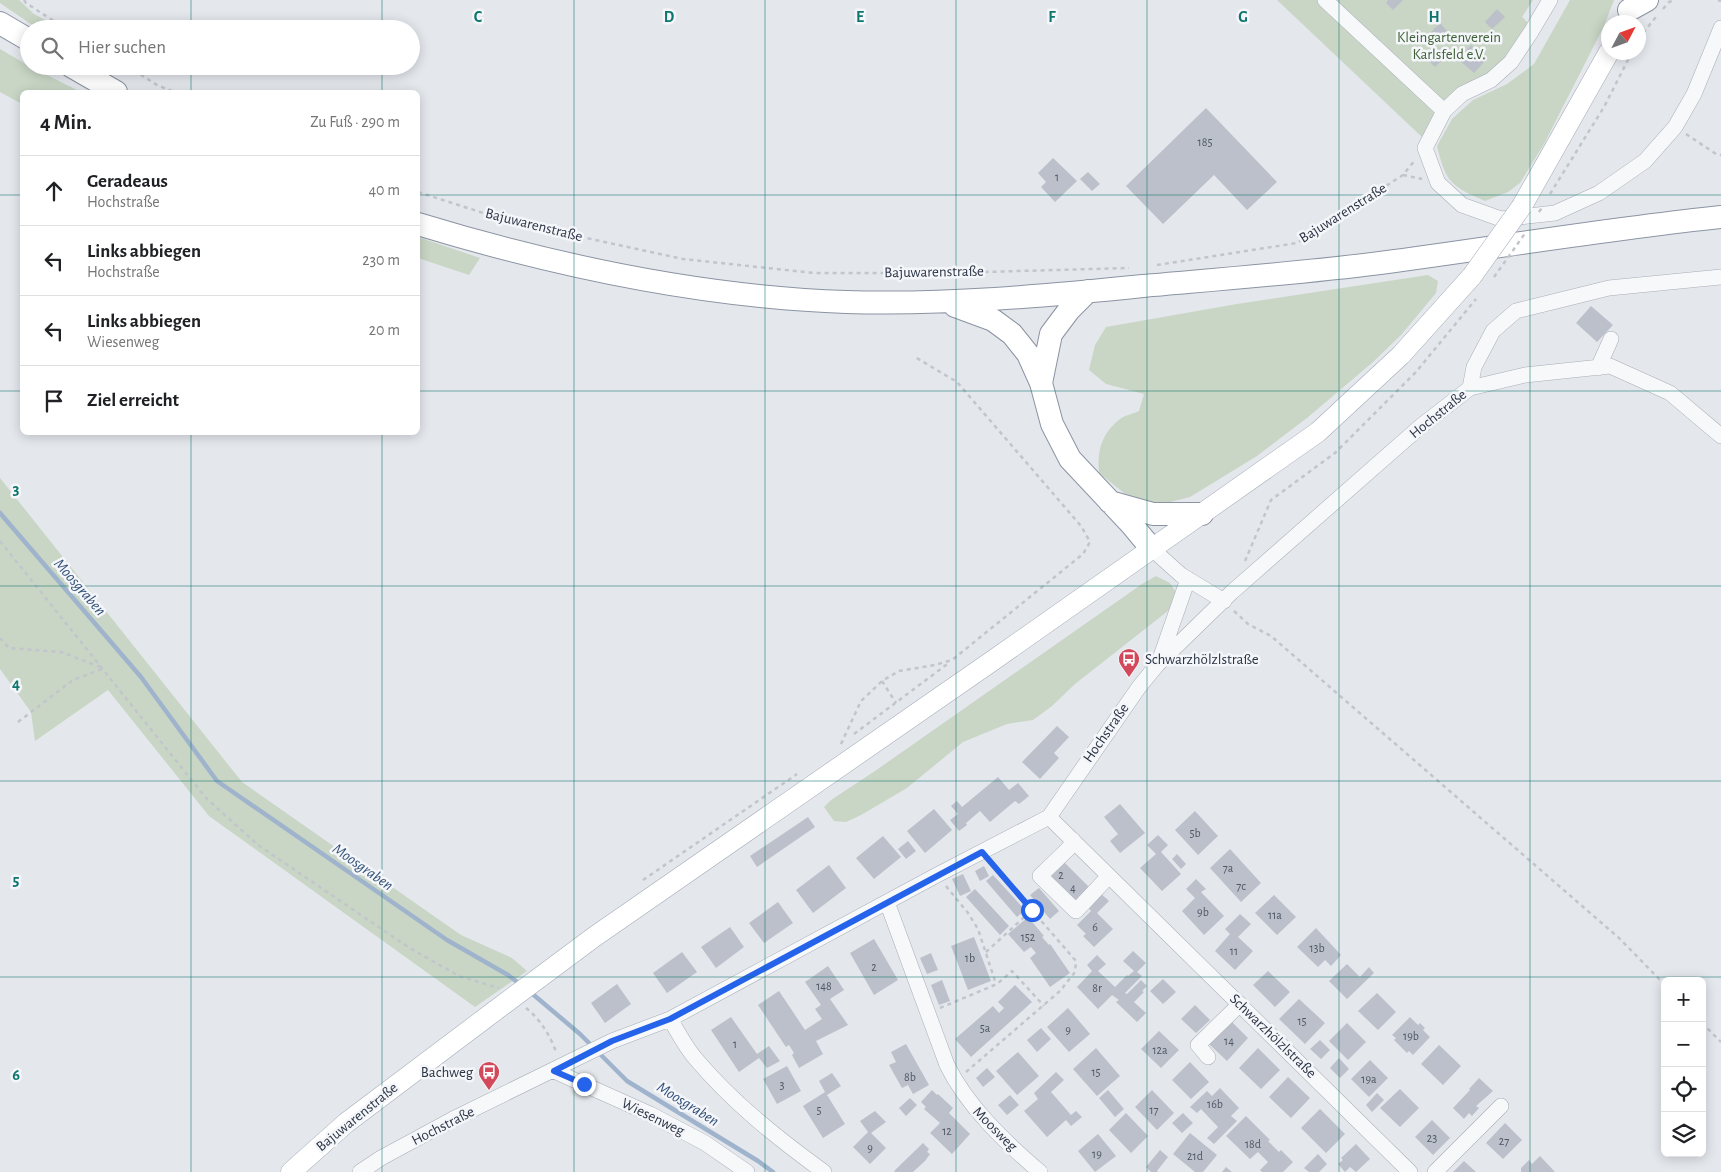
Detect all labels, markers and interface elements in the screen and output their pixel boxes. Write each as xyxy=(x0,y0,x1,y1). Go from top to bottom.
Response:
text: C xyxy=(474,9,483,25)
text: D xyxy=(664,9,675,25)
text: E xyxy=(856,9,864,25)
text: F xyxy=(1048,9,1056,25)
text: G xyxy=(1238,9,1248,25)
text: H xyxy=(1428,9,1440,25)
north arrow xyxy=(1601,15,1646,60)
search box xyxy=(20,20,420,75)
park label: Kleingartenverein Karlsfeld e.V. xyxy=(1397,30,1501,62)
icon: search xyxy=(38,34,66,62)
text: Hier suchen xyxy=(78,38,166,57)
text: 4 Min. xyxy=(40,112,92,133)
text: Zu Fuß · 290 m xyxy=(310,114,400,130)
house number: 185 xyxy=(1198,136,1212,148)
house number: 1 xyxy=(1055,171,1059,183)
text: Geradeaus xyxy=(87,172,168,191)
icon: ahead xyxy=(40,177,68,205)
street label: Bajuwarenstraße xyxy=(1297,180,1389,246)
text: 40 m xyxy=(368,182,400,198)
text: Hochstraße xyxy=(87,194,160,210)
street label: Bajuwarenstraße xyxy=(484,206,584,244)
text: Links abbiegen xyxy=(87,242,201,261)
icon: left xyxy=(40,247,68,275)
text: 230 m xyxy=(362,252,400,268)
text: Hochstraße xyxy=(87,264,160,280)
street label: Bajuwarenstraße xyxy=(884,264,984,280)
text: Links abbiegen xyxy=(87,312,201,331)
icon: left xyxy=(40,317,68,345)
text: 20 m xyxy=(369,322,400,338)
text: Wiesenweg xyxy=(87,334,159,350)
icon: arrive xyxy=(40,387,68,415)
street label: Hochstraße xyxy=(1407,387,1469,441)
text: Ziel erreicht xyxy=(87,391,179,410)
text: 3 xyxy=(13,481,20,497)
water label: Moosgraben xyxy=(51,555,109,619)
bus stop icon: Schwarzhölzlstraße xyxy=(1117,647,1141,678)
place label: Schwarzhölzlstraße xyxy=(1145,652,1259,667)
text: 4 xyxy=(12,676,20,692)
street label: Hochstraße xyxy=(1080,701,1132,765)
house number: 5b xyxy=(1189,827,1201,839)
water label: Moosgraben xyxy=(330,840,396,894)
house number: 7a xyxy=(1223,862,1234,874)
house number: 2 xyxy=(1058,869,1064,881)
text: 5 xyxy=(13,872,20,888)
house number: 7c xyxy=(1236,880,1246,892)
house number: 4 xyxy=(1070,882,1076,894)
route start xyxy=(1021,899,1044,922)
house number: 9b xyxy=(1197,906,1209,918)
house number: 11a xyxy=(1268,909,1282,921)
house number: 6 xyxy=(1092,921,1098,933)
house number: 152 xyxy=(1021,931,1036,943)
house number: 13b xyxy=(1309,942,1325,954)
house number: 11 xyxy=(1230,945,1238,957)
house number: 1b xyxy=(965,952,975,964)
house number: 2 xyxy=(871,961,877,973)
map controls xyxy=(1661,977,1706,1157)
button: + xyxy=(1661,977,1706,1022)
house number: 148 xyxy=(816,980,832,992)
house number: 8r xyxy=(1092,982,1102,994)
street label: Schwarzhölzlstraße xyxy=(1227,991,1319,1081)
house number: 15 xyxy=(1297,1015,1307,1027)
house number: 5a xyxy=(980,1022,991,1034)
button: − xyxy=(1661,1022,1706,1067)
house number: 9 xyxy=(1065,1024,1071,1036)
house number: 19b xyxy=(1403,1030,1419,1042)
house number: 14 xyxy=(1224,1035,1234,1047)
house number: 1 xyxy=(733,1038,737,1050)
house number: 12a xyxy=(1152,1044,1168,1056)
bus stop icon: Bachweg xyxy=(477,1060,501,1091)
place label: Bachweg xyxy=(421,1065,474,1080)
house number: 15 xyxy=(1091,1066,1101,1078)
text: 6 xyxy=(12,1067,20,1083)
button: locate xyxy=(1661,1067,1706,1112)
house number: 8b xyxy=(904,1071,916,1083)
route end xyxy=(573,1073,596,1096)
house number: 19a xyxy=(1361,1073,1377,1085)
water label: Moosgraben xyxy=(654,1079,722,1129)
house number: 3 xyxy=(780,1079,785,1091)
street label: Bajuwarenstraße xyxy=(314,1080,401,1154)
street label: Wiesenweg xyxy=(619,1095,687,1139)
house number: 16b xyxy=(1207,1098,1223,1110)
street label: Hochstraße xyxy=(409,1104,477,1148)
house number: 5 xyxy=(816,1104,822,1116)
street label: Moosweg xyxy=(970,1104,1021,1155)
house number: 17 xyxy=(1149,1104,1159,1116)
button: layers xyxy=(1661,1112,1706,1157)
house number: 12 xyxy=(942,1125,952,1137)
house number: 23 xyxy=(1427,1132,1437,1144)
house number: 27 xyxy=(1499,1135,1509,1147)
house number: 18d xyxy=(1245,1138,1261,1150)
house number: 9 xyxy=(867,1142,873,1154)
house number: 19 xyxy=(1092,1148,1102,1160)
house number: 21d xyxy=(1187,1150,1203,1162)

